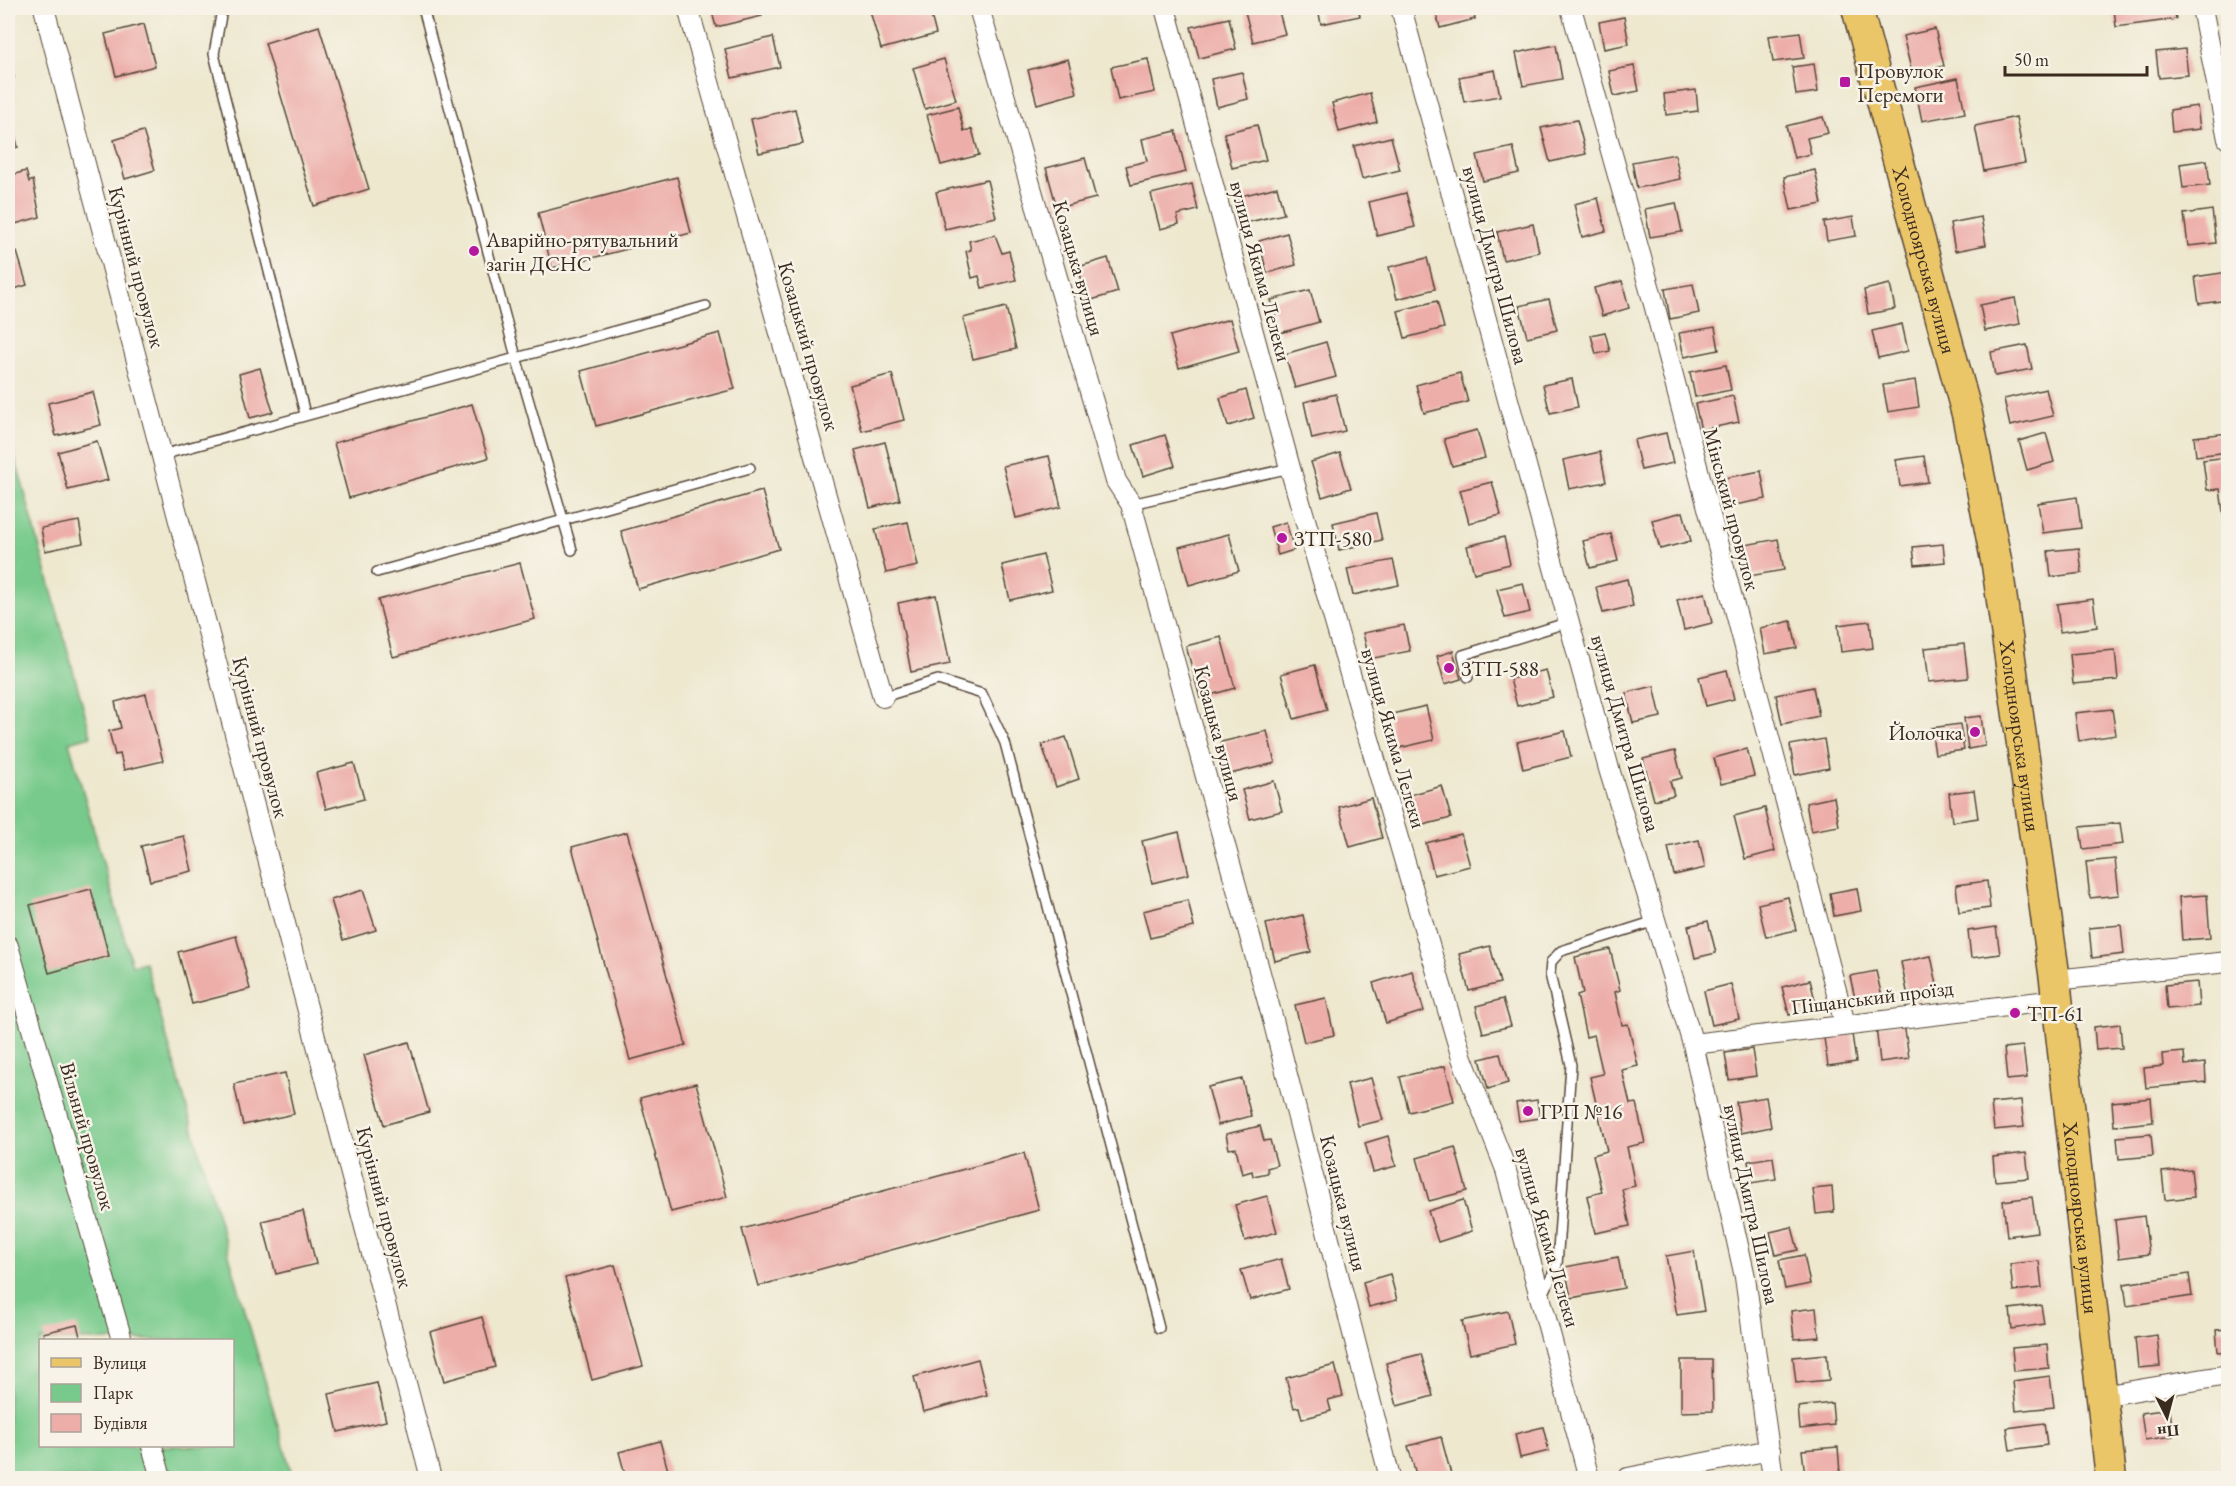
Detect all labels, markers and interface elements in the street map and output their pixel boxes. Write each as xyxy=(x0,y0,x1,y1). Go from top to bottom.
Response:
scale bar xyxy=(2005,39,2148,77)
text: 50 m xyxy=(2014,48,2049,71)
place label: Провулок Перемоги xyxy=(1857,57,1944,108)
marker: Провулок Перемоги xyxy=(1838,75,1852,89)
street label: Холодноярська вулиця xyxy=(1887,162,1964,357)
street label: вулиця Дмитра Шилова xyxy=(1457,163,1536,368)
street label: вулиця Якима Лелеки xyxy=(1224,178,1298,364)
street label: Курінний провулок xyxy=(102,183,172,351)
street label: Козацька вулиця xyxy=(1047,197,1111,339)
place label: Аварійно-рятувальний загін ДСНС xyxy=(485,226,679,277)
marker: Аварійно-рятувальний загін ДСНС xyxy=(467,244,481,258)
street label: Козацький провулок xyxy=(772,258,846,434)
street label: Мінський провулок xyxy=(1697,425,1767,593)
place label: ЗТП-580 xyxy=(1294,525,1372,552)
marker: ЗТП-580 xyxy=(1275,531,1289,545)
street label: вулиця Дмитра Шилова xyxy=(1585,631,1667,835)
street label: Холодноярська вулиця xyxy=(1994,637,2048,833)
street label: вулиця Якима Лелеки xyxy=(1355,645,1433,831)
street label: Курінний провулок xyxy=(226,653,296,821)
place label: ЗТП-588 xyxy=(1461,655,1539,682)
marker: ЗТП-588 xyxy=(1442,661,1456,675)
street label: Козацька вулиця xyxy=(1188,662,1250,804)
place label: Йолочка xyxy=(1888,719,1964,746)
marker: Йолочка xyxy=(1968,725,1982,739)
street label: Піщанський проїзд xyxy=(1789,974,1955,1020)
place label: ТП-61 xyxy=(2027,1000,2084,1027)
marker: ТП-61 xyxy=(2008,1006,2022,1020)
street label: Вільний провулок xyxy=(54,1059,122,1213)
place label: ГРП №16 xyxy=(1540,1098,1622,1125)
street label: вулиця Дмитра Шилова xyxy=(1718,1101,1787,1307)
marker: ГРП №16 xyxy=(1521,1104,1535,1118)
street label: Холодноярська вулиця xyxy=(2057,1119,2106,1315)
street label: Курінний провулок xyxy=(350,1123,420,1291)
street label: Козацька вулиця xyxy=(1314,1132,1374,1274)
street label: вулиця Якима Лелеки xyxy=(1509,1144,1587,1330)
legend xyxy=(39,1339,234,1447)
text: Вулиця xyxy=(93,1351,146,1374)
text: Парк xyxy=(93,1381,133,1404)
north arrow xyxy=(2137,1387,2197,1447)
text: Будівля xyxy=(93,1411,148,1434)
text: Пн xyxy=(2157,1420,2180,1443)

